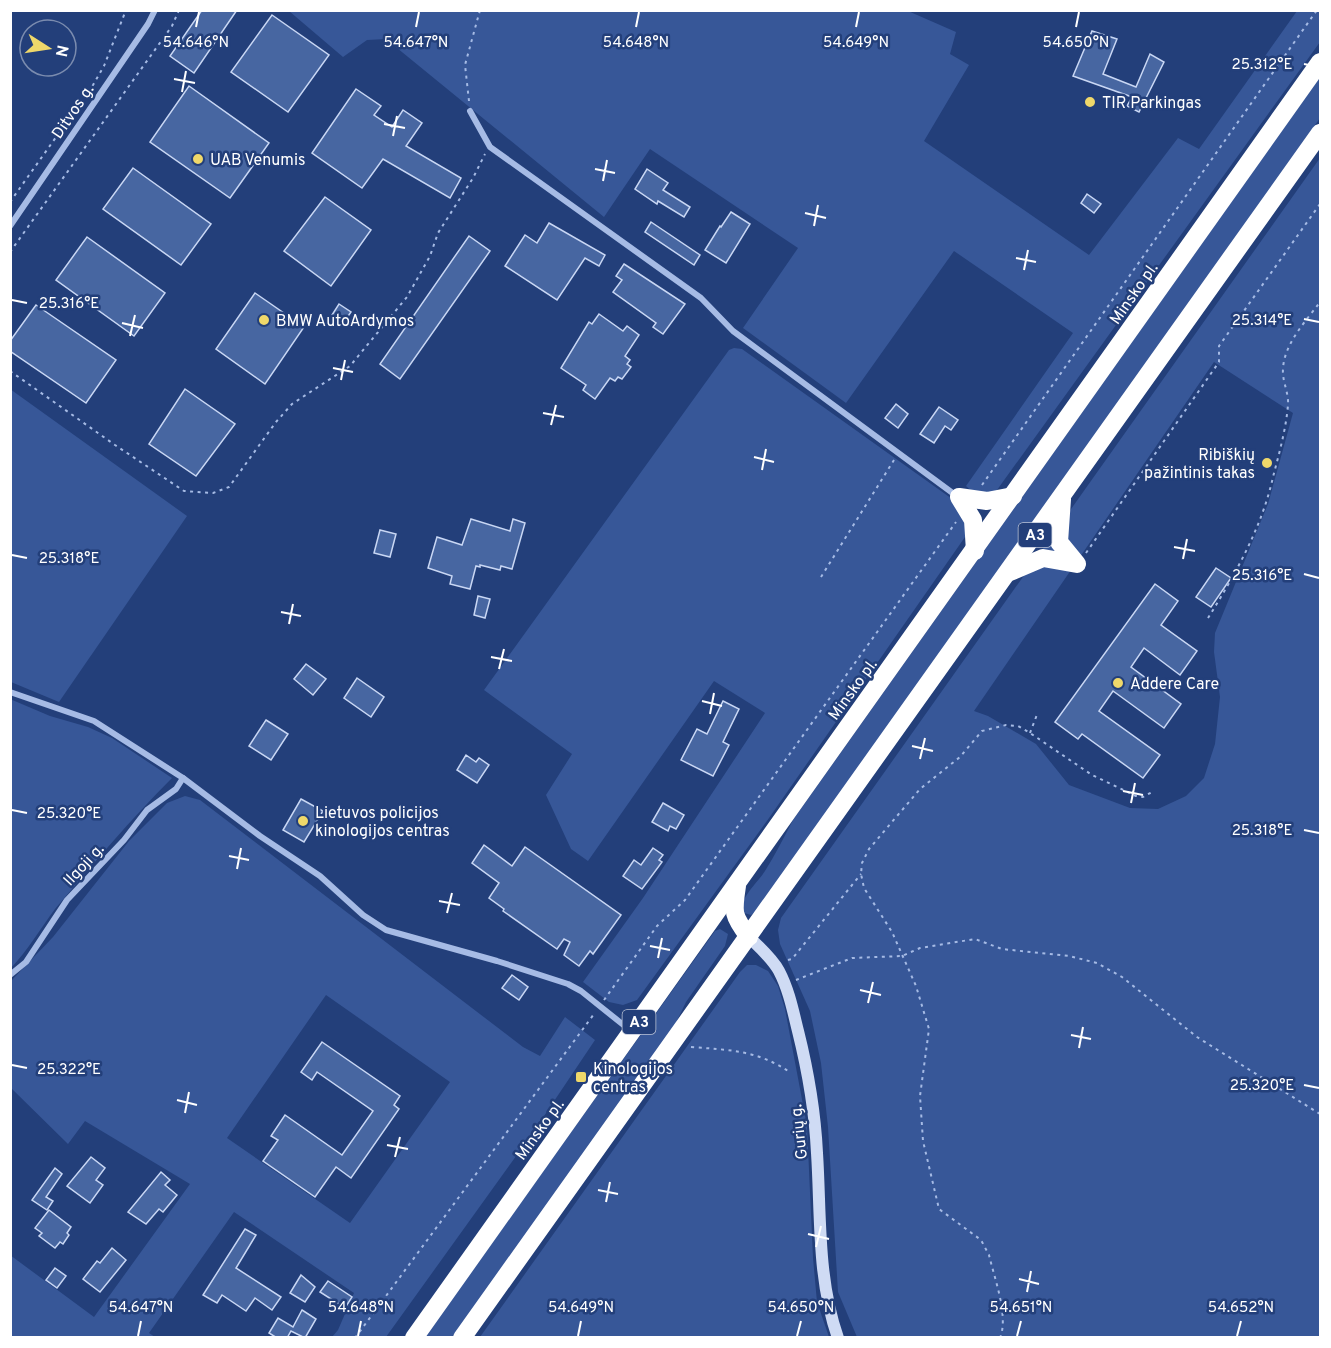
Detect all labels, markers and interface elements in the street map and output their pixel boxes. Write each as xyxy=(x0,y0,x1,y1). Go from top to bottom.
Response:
north arrow xyxy=(18,18,78,78)
text: 54.646°N xyxy=(163,34,229,53)
text: 54.647°N xyxy=(384,34,448,53)
text: 54.648°N xyxy=(603,34,669,53)
text: 54.649°N xyxy=(823,34,889,53)
text: 54.650°N xyxy=(1043,34,1109,53)
text: N xyxy=(50,43,72,58)
text: 25.312°E xyxy=(1232,56,1292,75)
street label: Ditvos g. xyxy=(48,81,99,143)
place label: TIR Parkingas xyxy=(1102,94,1202,114)
marker: TIR Parkingas xyxy=(1083,95,1097,109)
place label: UAB Venumis xyxy=(210,151,305,171)
marker: UAB Venumis xyxy=(191,152,205,166)
street label: Minsko pl. xyxy=(1106,259,1163,329)
text: 25.316°E xyxy=(39,295,99,314)
place label: BMW AutoArdymos xyxy=(276,312,414,332)
text: 25.314°E xyxy=(1232,312,1292,331)
marker: BMW AutoArdymos xyxy=(257,313,271,327)
place label: Ribiškių pažintinis takas xyxy=(1144,446,1255,484)
marker: Ribiškių pažintinis takas xyxy=(1260,456,1274,470)
road number: A3 xyxy=(1018,523,1052,547)
text: 25.318°E xyxy=(39,550,99,569)
text: 25.316°E xyxy=(1232,567,1292,586)
street label: Minsko pl. xyxy=(825,656,883,725)
place label: Addere Care xyxy=(1130,675,1219,695)
marker: Addere Care xyxy=(1111,676,1125,690)
place label: Lietuvos policijos kinologijos centras xyxy=(315,804,450,842)
text: 25.320°E xyxy=(37,805,101,824)
marker: Lietuvos policijos kinologijos centras xyxy=(296,814,310,828)
text: 25.318°E xyxy=(1232,822,1292,841)
street label: Ilgoji g. xyxy=(60,840,109,891)
road number: A3 xyxy=(622,1010,656,1034)
place label: Kinologijos centras xyxy=(593,1060,673,1098)
text: 25.322°E xyxy=(37,1061,101,1080)
marker: Kinologijos centras xyxy=(574,1070,588,1084)
text: 25.320°E xyxy=(1230,1077,1294,1096)
street label: Minsko pl. xyxy=(512,1096,570,1165)
street label: Gurių g. xyxy=(787,1103,813,1161)
text: 54.647°N xyxy=(109,1299,173,1318)
text: 54.648°N xyxy=(328,1299,394,1318)
text: 54.649°N xyxy=(548,1299,614,1318)
text: 54.650°N xyxy=(768,1299,834,1318)
text: 54.651°N xyxy=(990,1299,1052,1318)
text: 54.652°N xyxy=(1208,1299,1274,1318)

